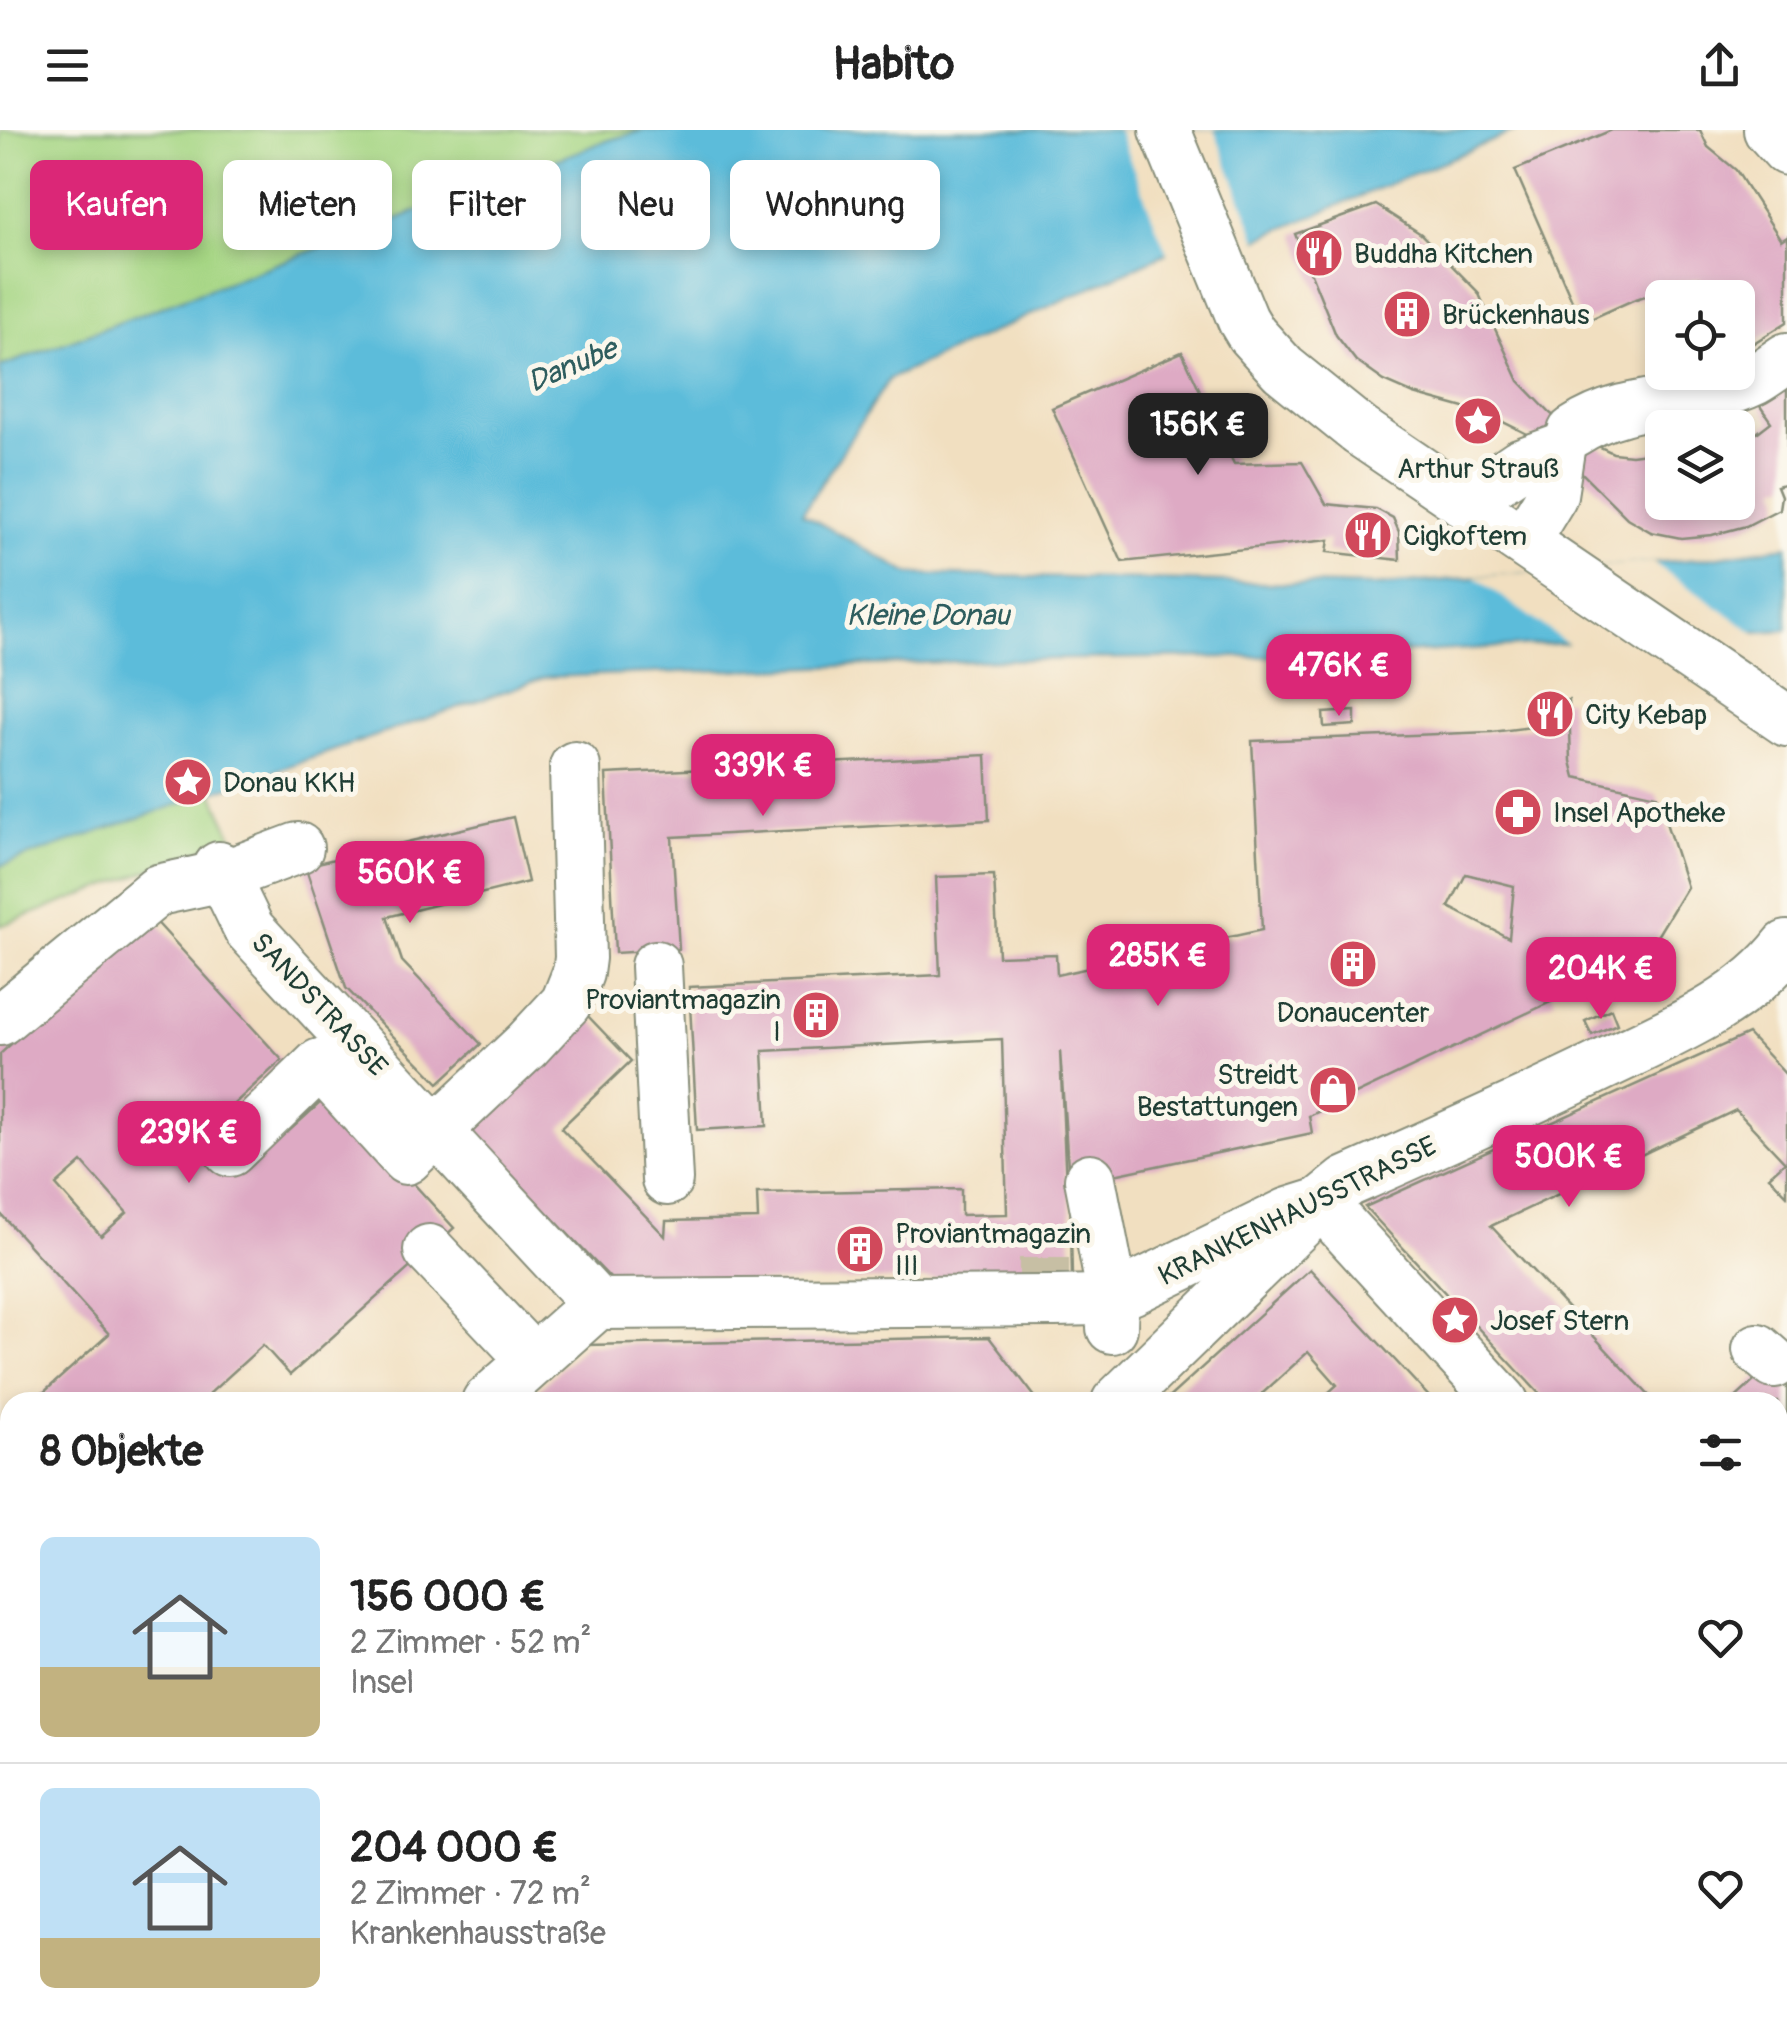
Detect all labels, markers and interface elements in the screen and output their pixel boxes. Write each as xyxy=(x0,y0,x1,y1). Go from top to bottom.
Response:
text: Habito xyxy=(833,37,954,93)
icon: menu xyxy=(40,38,95,93)
icon: share xyxy=(1692,38,1747,93)
chip: Kaufen xyxy=(30,160,203,250)
chip: Mieten xyxy=(223,160,392,250)
chip: Filter xyxy=(412,160,561,250)
chip: Neu xyxy=(581,160,710,250)
chip: Wohnung xyxy=(730,160,940,250)
restaurant icon: Buddha Kitchen xyxy=(1293,227,1345,279)
place label: Buddha Kitchen xyxy=(1354,237,1533,272)
map controls xyxy=(1645,280,1755,520)
button: locate xyxy=(1645,280,1755,390)
building icon: Brückenhaus xyxy=(1381,288,1433,340)
place label: Brückenhaus xyxy=(1442,298,1590,333)
water label: Danube xyxy=(522,329,625,401)
pin: 156K € xyxy=(1117,393,1279,478)
place icon: Arthur Strauß xyxy=(1452,395,1504,447)
text: 156K € xyxy=(1150,405,1246,445)
button: layers xyxy=(1645,410,1755,520)
place label: Arthur Strauß xyxy=(1397,452,1559,487)
restaurant icon: Cigkoftem xyxy=(1342,509,1394,561)
place label: Cigkoftem xyxy=(1403,519,1527,554)
water label: Kleine Donau xyxy=(846,597,1012,634)
pin: 476K € xyxy=(1258,634,1420,719)
text: 476K € xyxy=(1288,646,1390,686)
restaurant icon: City Kebap xyxy=(1524,688,1576,740)
place label: City Kebap xyxy=(1585,698,1707,733)
pin: 339K € xyxy=(682,734,844,819)
text: 339K € xyxy=(713,746,813,786)
place icon: Donau KKH xyxy=(162,756,214,808)
place label: Donau KKH xyxy=(223,766,355,801)
pharmacy icon: Insel Apotheke xyxy=(1492,786,1544,838)
place label: Insel Apotheke xyxy=(1553,796,1726,831)
pin: 560K € xyxy=(329,841,491,926)
text: 560K € xyxy=(357,853,463,893)
pin: 285K € xyxy=(1077,924,1239,1009)
street label: SANDSTRASSE xyxy=(243,926,395,1084)
text: 285K € xyxy=(1109,936,1207,976)
pin: 204K € xyxy=(1520,937,1682,1022)
building icon: Donaucenter xyxy=(1327,938,1379,990)
text: 204K € xyxy=(1548,949,1654,989)
place label: Proviantmagazin I xyxy=(585,983,781,1050)
building icon: Proviantmagazin I xyxy=(790,989,842,1041)
place label: Donaucenter xyxy=(1277,996,1429,1031)
place label: Streidt Bestattungen xyxy=(1137,1058,1299,1125)
shop icon: Streidt Bestattungen xyxy=(1307,1064,1359,1116)
pin: 239K € xyxy=(108,1101,270,1186)
text: 239K € xyxy=(140,1113,238,1153)
pin: 500K € xyxy=(1488,1125,1650,1210)
street label: KRANKENHAUSSTRASSE xyxy=(1153,1129,1443,1294)
text: 500K € xyxy=(1515,1137,1623,1177)
place label: Proviantmagazin III xyxy=(895,1217,1091,1284)
building icon: Proviantmagazin III xyxy=(834,1223,886,1275)
place icon: Josef Stern xyxy=(1429,1294,1481,1346)
place label: Josef Stern xyxy=(1490,1304,1629,1339)
icon: filters xyxy=(1693,1425,1748,1480)
text: 8 Objekte xyxy=(40,1426,203,1478)
text: 156 000 € xyxy=(350,1571,546,1623)
icon: home xyxy=(120,1577,240,1697)
icon: heart xyxy=(1693,1610,1748,1665)
text: 2 Zimmer · 52 m² xyxy=(350,1623,591,1663)
text: Insel xyxy=(350,1663,414,1703)
text: 204 000 € xyxy=(350,1822,559,1874)
icon: home xyxy=(120,1828,240,1948)
icon: heart xyxy=(1693,1861,1748,1916)
text: 2 Zimmer · 72 m² xyxy=(350,1874,591,1914)
text: Krankenhausstraße xyxy=(350,1914,606,1954)

